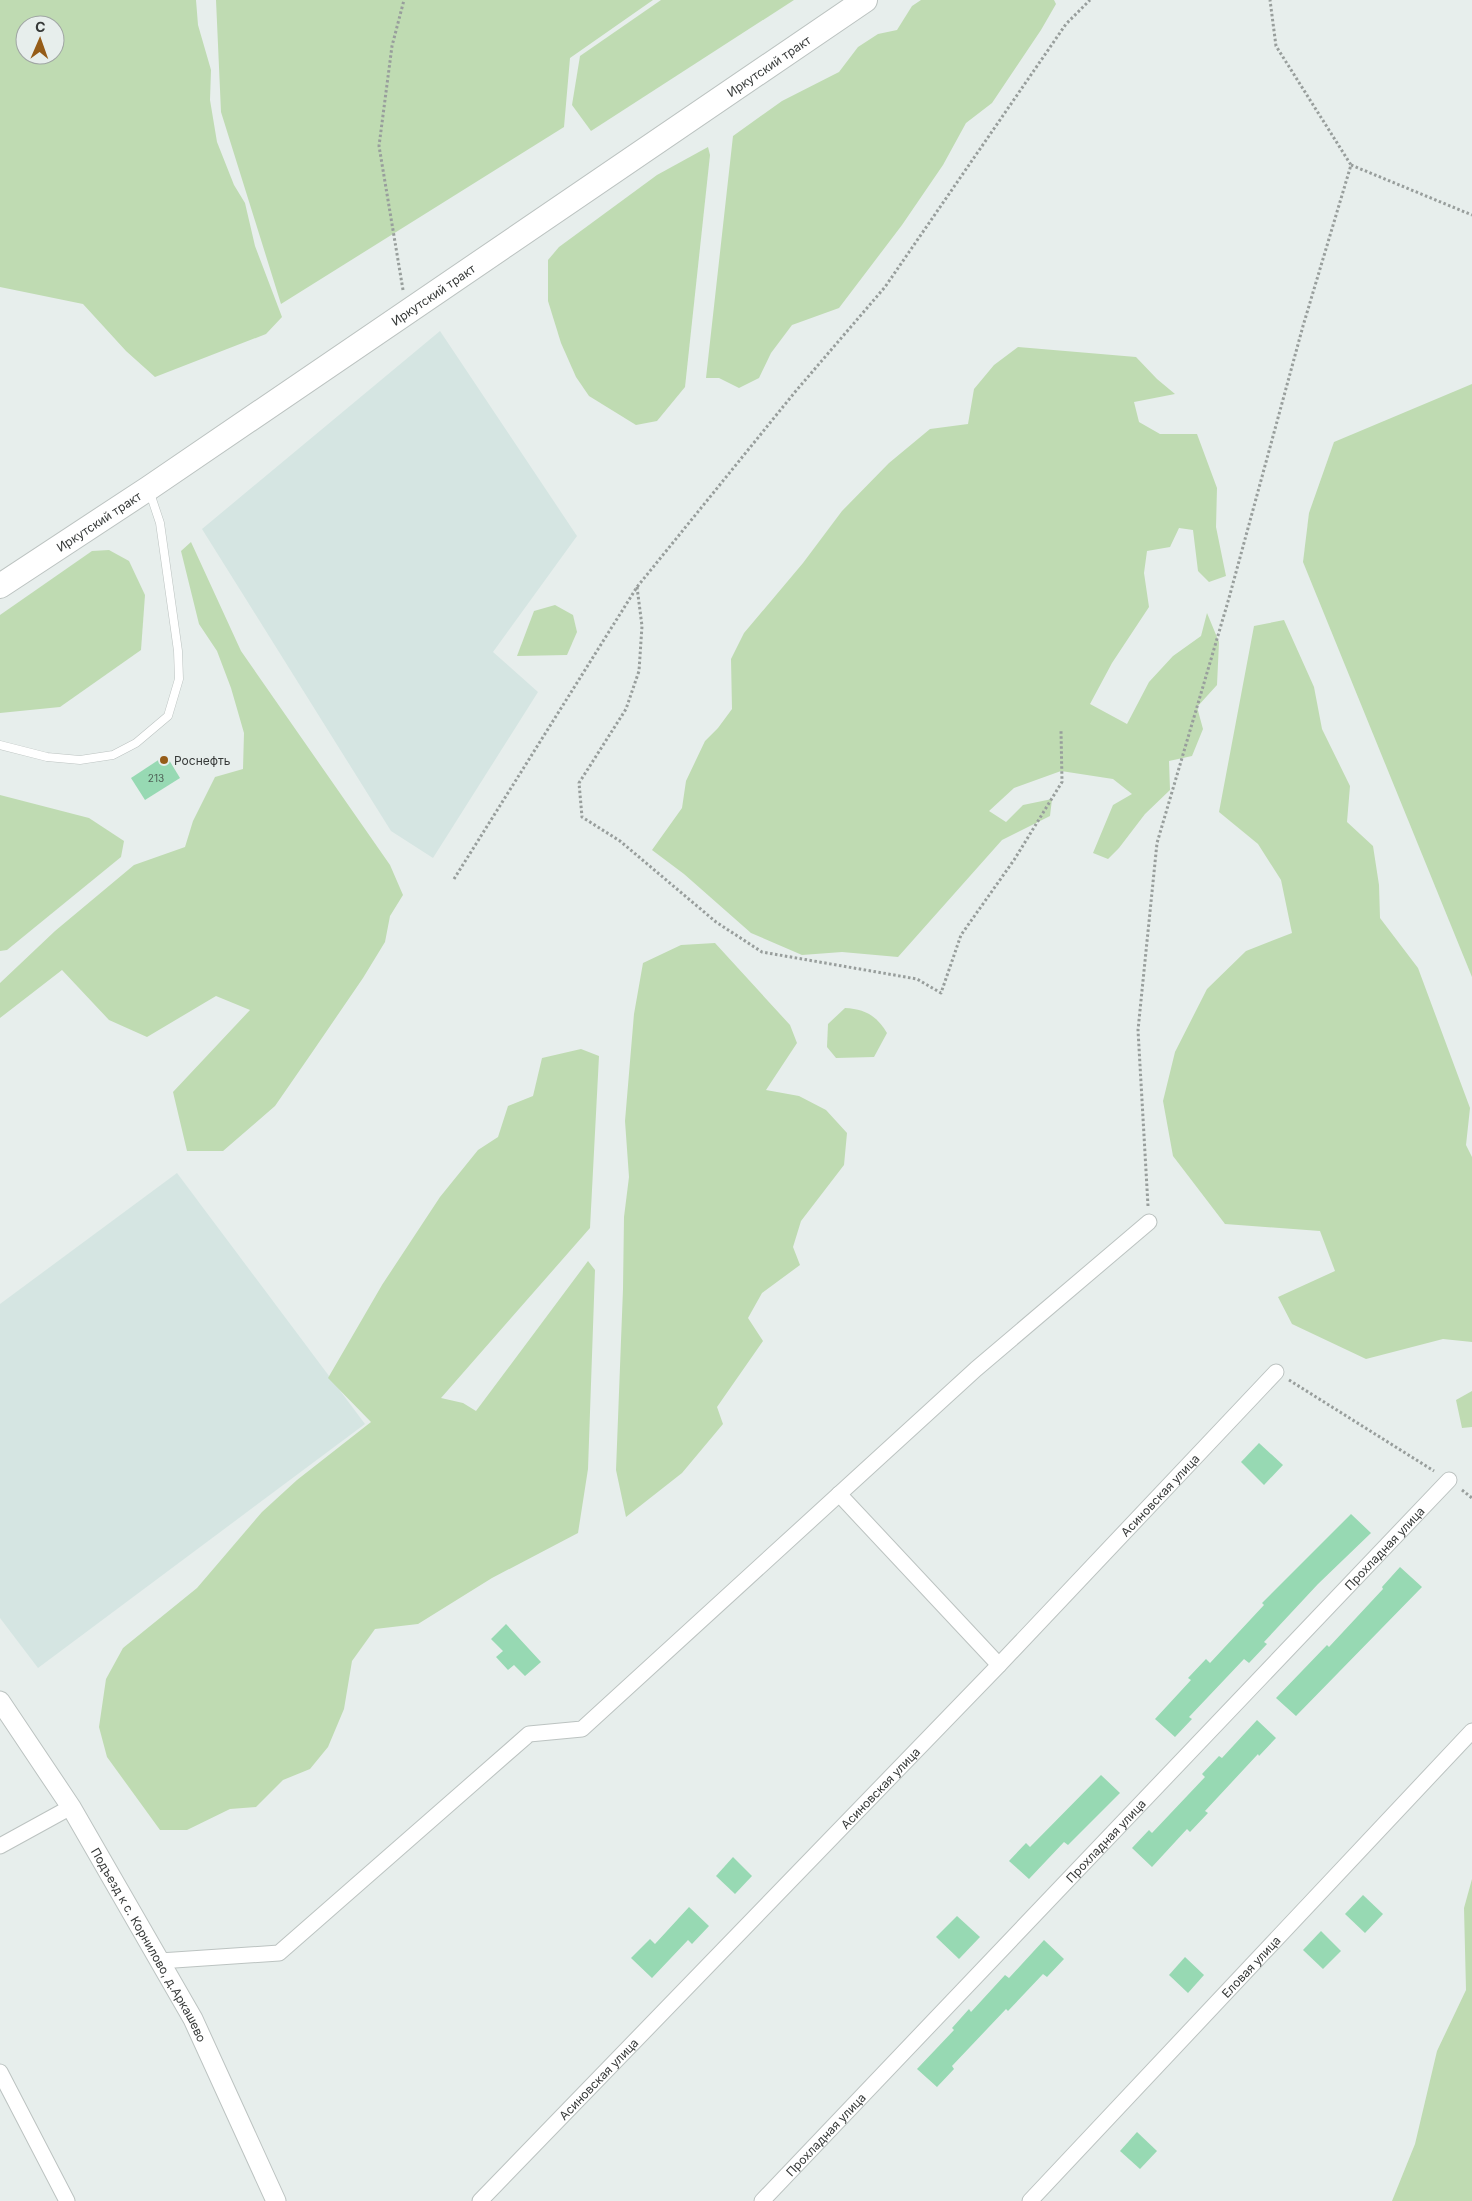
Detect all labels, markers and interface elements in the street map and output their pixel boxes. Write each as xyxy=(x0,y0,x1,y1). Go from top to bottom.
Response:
north arrow xyxy=(15,15,65,65)
text: С xyxy=(35,18,46,35)
street label: Иркутский тракт xyxy=(724,32,814,100)
street label: Иркутский тракт xyxy=(388,260,478,328)
street label: Иркутский тракт xyxy=(53,488,144,554)
place label: Роснефть xyxy=(174,753,231,768)
marker: Роснефть xyxy=(158,754,170,766)
house number: 213 xyxy=(148,772,164,784)
street label: Асиновская улица xyxy=(1117,1451,1202,1539)
street label: Прохладная улица xyxy=(1341,1503,1427,1593)
street label: Асиновская улица xyxy=(837,1744,923,1832)
street label: Прохладная улица xyxy=(1063,1796,1149,1885)
street label: Подъезд к с. Корнилово, д.Аркашево xyxy=(88,1845,210,2044)
street label: Еловая улица xyxy=(1218,1933,1283,2000)
street label: Асиновская улица xyxy=(555,2035,641,2123)
street label: Прохладная улица xyxy=(782,2090,868,2179)

